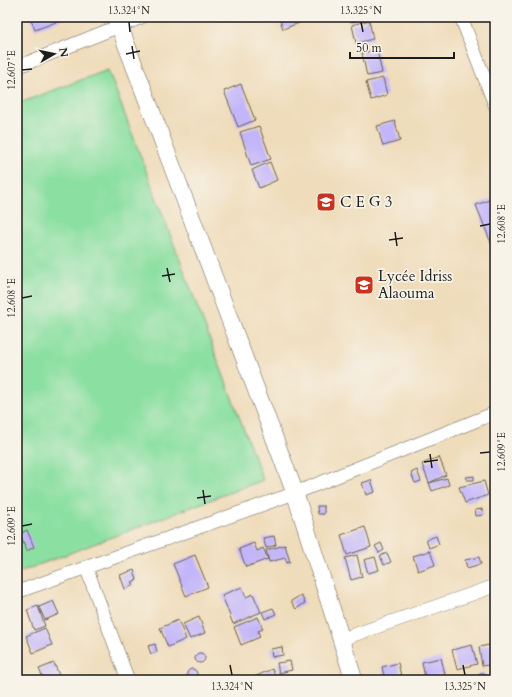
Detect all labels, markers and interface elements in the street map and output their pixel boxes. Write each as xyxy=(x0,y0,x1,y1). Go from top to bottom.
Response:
text: 13.324°N xyxy=(108,4,150,18)
text: 13.325°N xyxy=(340,4,382,18)
north arrow xyxy=(34,34,74,74)
scale bar xyxy=(350,34,454,60)
text: 50 m xyxy=(356,40,383,56)
text: N xyxy=(55,47,72,59)
text: 12.607°E xyxy=(5,50,19,90)
school or university icon: C E G 3 xyxy=(315,191,337,213)
place label: C E G 3 xyxy=(340,192,392,212)
text: 12.608°E xyxy=(495,204,509,244)
place label: Lycée Idriss Alaouma xyxy=(378,266,452,303)
school or university icon: Lycée Idriss Alaouma xyxy=(353,274,375,296)
text: 12.608°E xyxy=(5,278,19,318)
text: 12.609°E xyxy=(495,432,509,472)
text: 12.609°E xyxy=(5,506,19,546)
text: 13.324°N xyxy=(211,680,253,694)
text: 13.325°N xyxy=(444,680,486,694)

